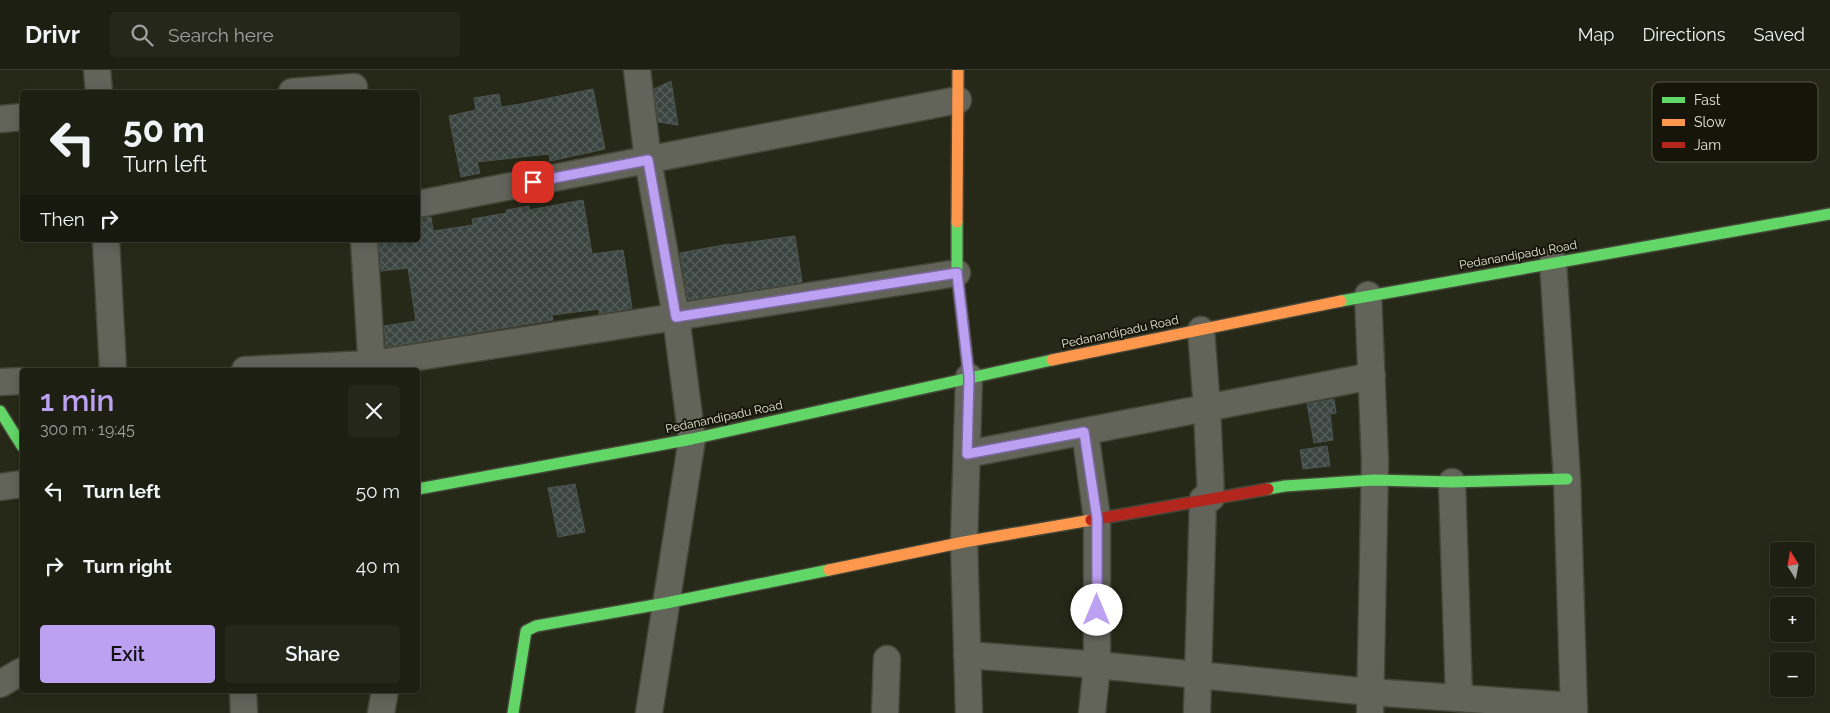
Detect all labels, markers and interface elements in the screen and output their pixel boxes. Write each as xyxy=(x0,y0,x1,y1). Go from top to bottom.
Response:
search box xyxy=(110,12,460,57)
text: Drivr xyxy=(25,20,80,49)
icon: search xyxy=(128,21,156,49)
text: Search here xyxy=(168,24,274,46)
text: Map xyxy=(1578,24,1614,45)
text: Directions xyxy=(1642,24,1726,45)
text: Saved xyxy=(1754,24,1805,45)
legend xyxy=(1652,82,1818,162)
text: Fast xyxy=(1694,92,1721,108)
text: 50 m xyxy=(123,109,205,150)
icon: left xyxy=(40,110,105,175)
text: Slow xyxy=(1694,114,1726,130)
text: Jam xyxy=(1694,137,1721,153)
text: Turn left xyxy=(123,151,207,177)
pin xyxy=(512,161,554,203)
icon: arrive xyxy=(519,168,547,196)
icon: right xyxy=(95,205,123,233)
text: Then xyxy=(40,208,85,230)
street label: Pedanandipadu Road xyxy=(1458,238,1578,272)
street label: Pedanandipadu Road xyxy=(1060,313,1180,351)
text: 1 min xyxy=(40,383,115,418)
button: close xyxy=(348,385,400,437)
street label: Pedanandipadu Road xyxy=(664,398,784,436)
text: 300 m · 19:45 xyxy=(40,420,135,439)
icon: left xyxy=(40,477,68,505)
text: Turn left xyxy=(83,480,160,502)
text: 50 m xyxy=(356,480,400,502)
north arrow xyxy=(1770,542,1815,588)
map controls xyxy=(1770,542,1815,697)
icon: right xyxy=(40,552,68,580)
text: Turn right xyxy=(83,555,172,577)
text: 40 m xyxy=(356,555,400,577)
position arrow xyxy=(1070,583,1122,635)
button: + xyxy=(1770,597,1815,642)
button: Exit xyxy=(40,625,215,683)
button: Share xyxy=(225,625,400,683)
button: − xyxy=(1770,652,1815,697)

